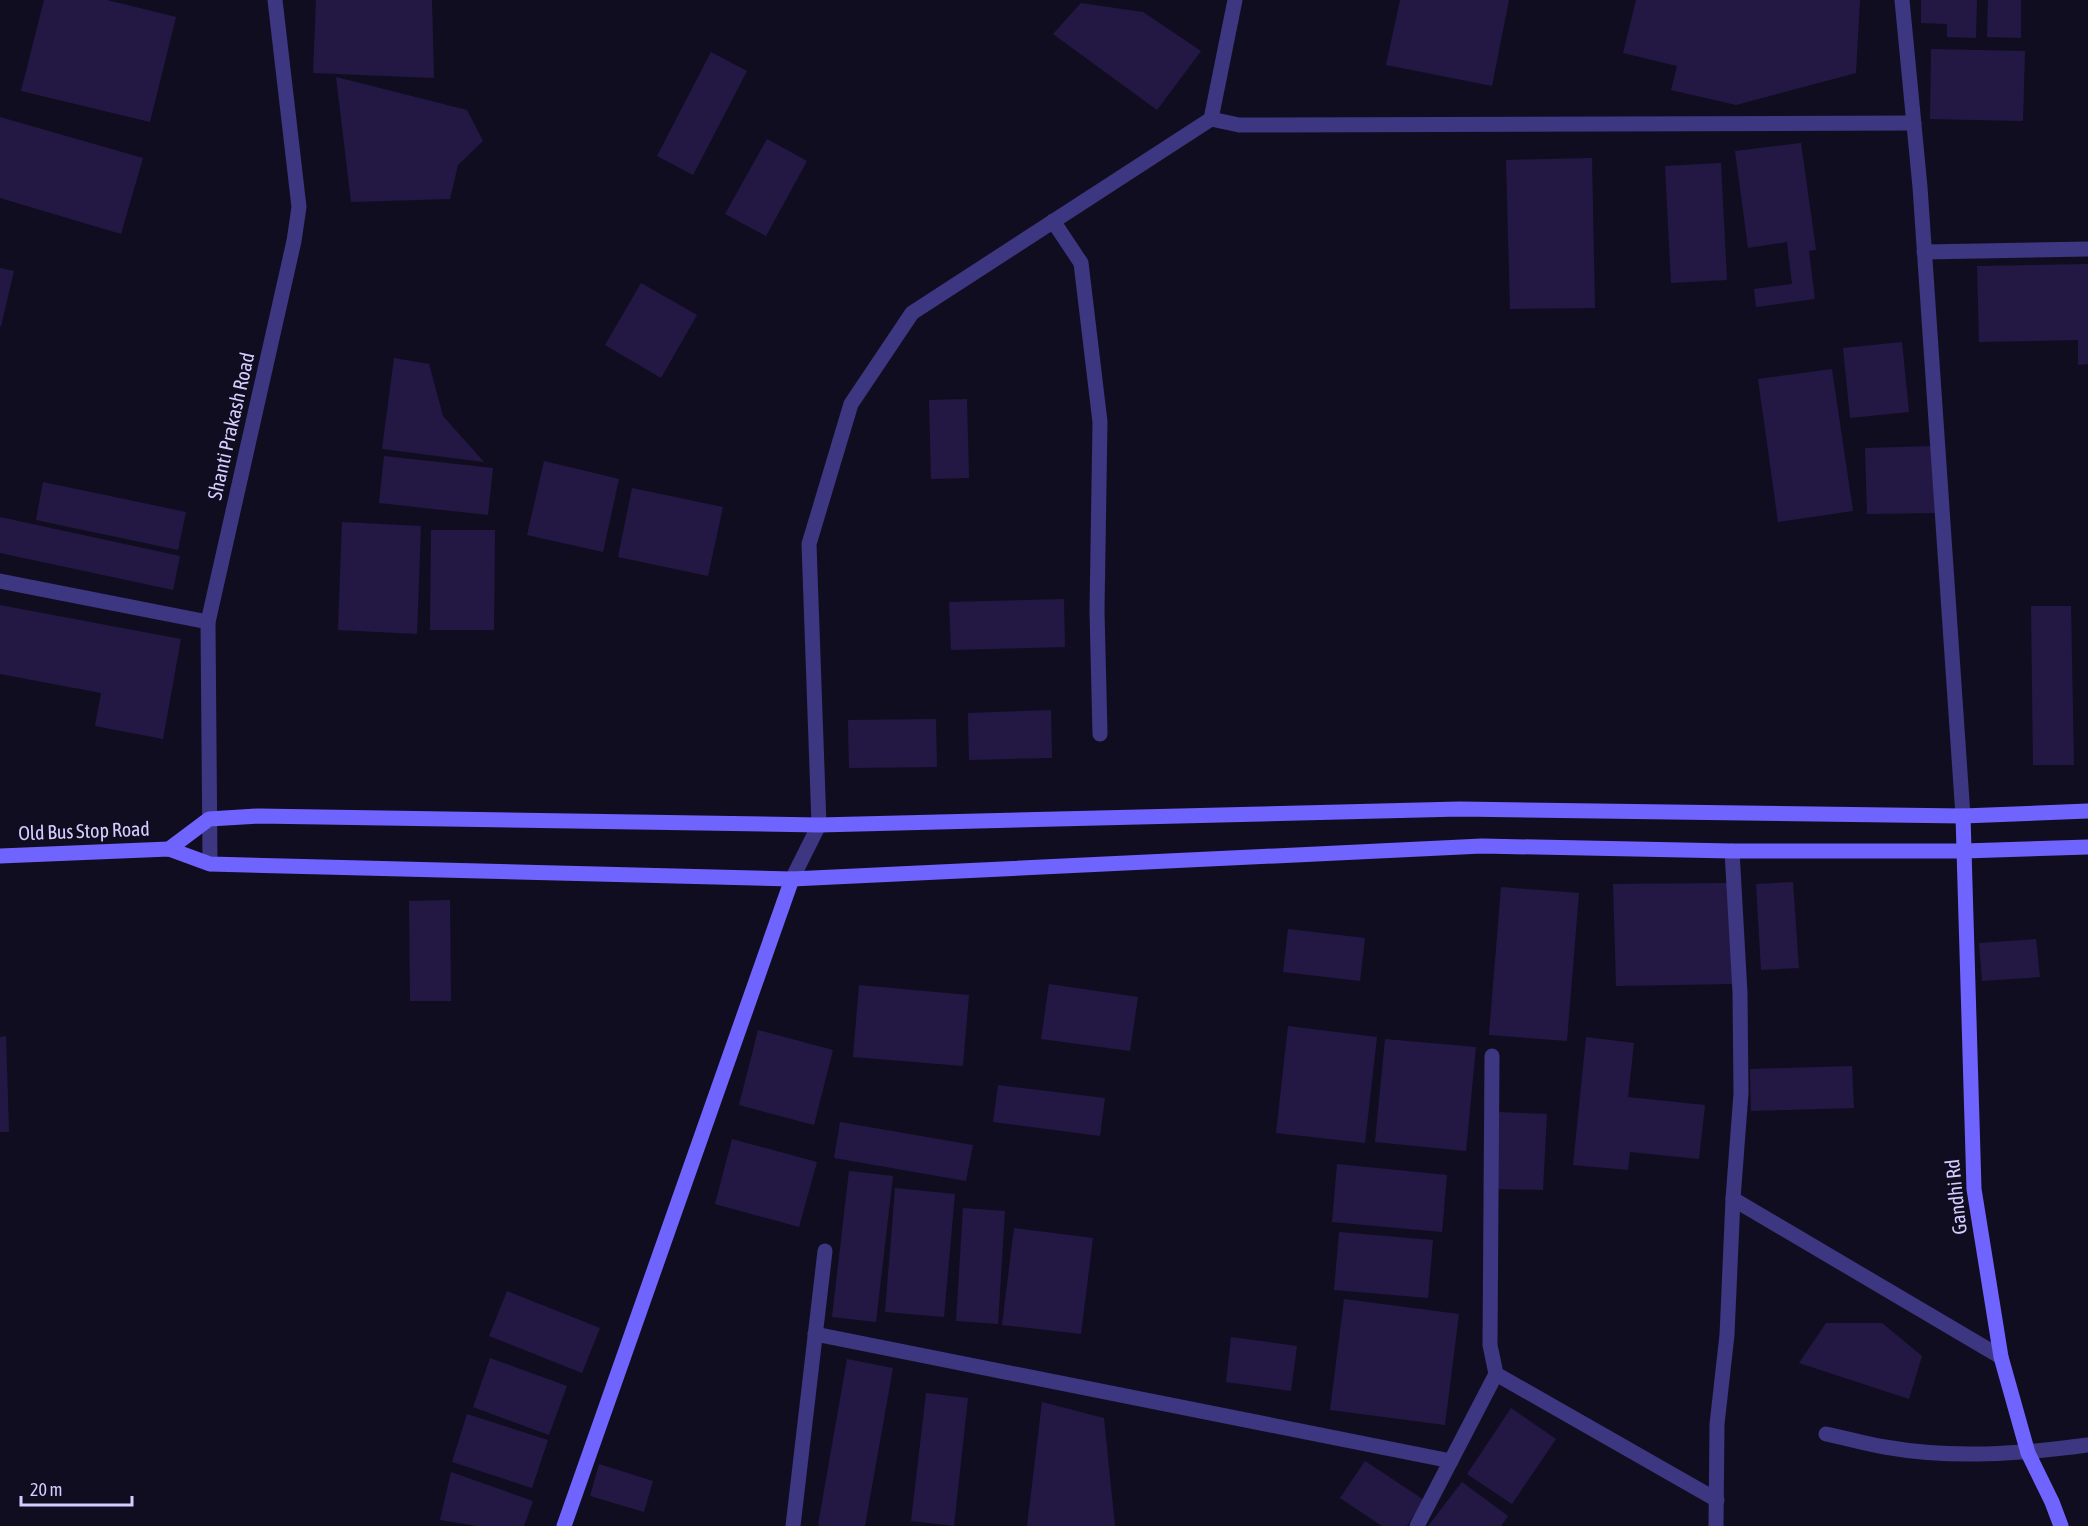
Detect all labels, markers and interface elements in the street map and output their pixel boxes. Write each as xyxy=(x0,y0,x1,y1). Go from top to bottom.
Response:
street label: Shanti Prakash Road xyxy=(202,350,259,502)
street label: Old Bus Stop Road xyxy=(18,817,150,844)
street label: Gandhi Rd xyxy=(1940,1158,1971,1236)
scale bar xyxy=(21,1469,132,1507)
text: 20 m xyxy=(30,1479,62,1500)

